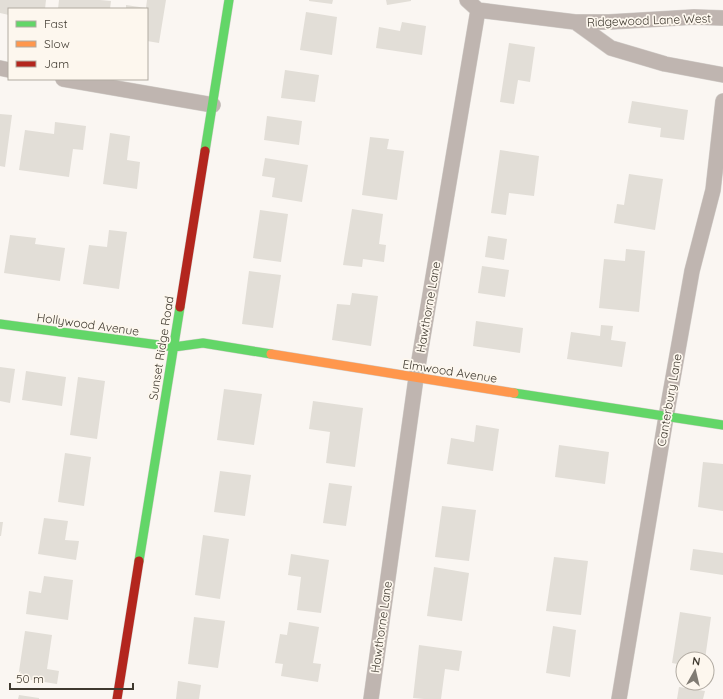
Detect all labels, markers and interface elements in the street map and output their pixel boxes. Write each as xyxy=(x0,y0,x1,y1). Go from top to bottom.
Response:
legend xyxy=(8,8,148,80)
street label: Ridgewood Lane West xyxy=(587,10,711,30)
text: Fast xyxy=(44,16,68,31)
text: Slow xyxy=(44,36,70,51)
text: Jam xyxy=(44,56,69,71)
street label: Hawthorne Lane xyxy=(413,260,443,354)
street label: Sunset Ridge Road xyxy=(145,295,177,401)
street label: Hollywood Avenue xyxy=(36,309,140,339)
street label: Canterbury Lane xyxy=(653,352,685,447)
street label: Elmwood Avenue xyxy=(402,356,499,386)
street label: Hawthorne Lane xyxy=(367,580,395,674)
north arrow xyxy=(675,651,715,691)
text: N xyxy=(691,654,701,669)
scale bar xyxy=(10,665,133,691)
text: 50 m xyxy=(16,671,44,686)

